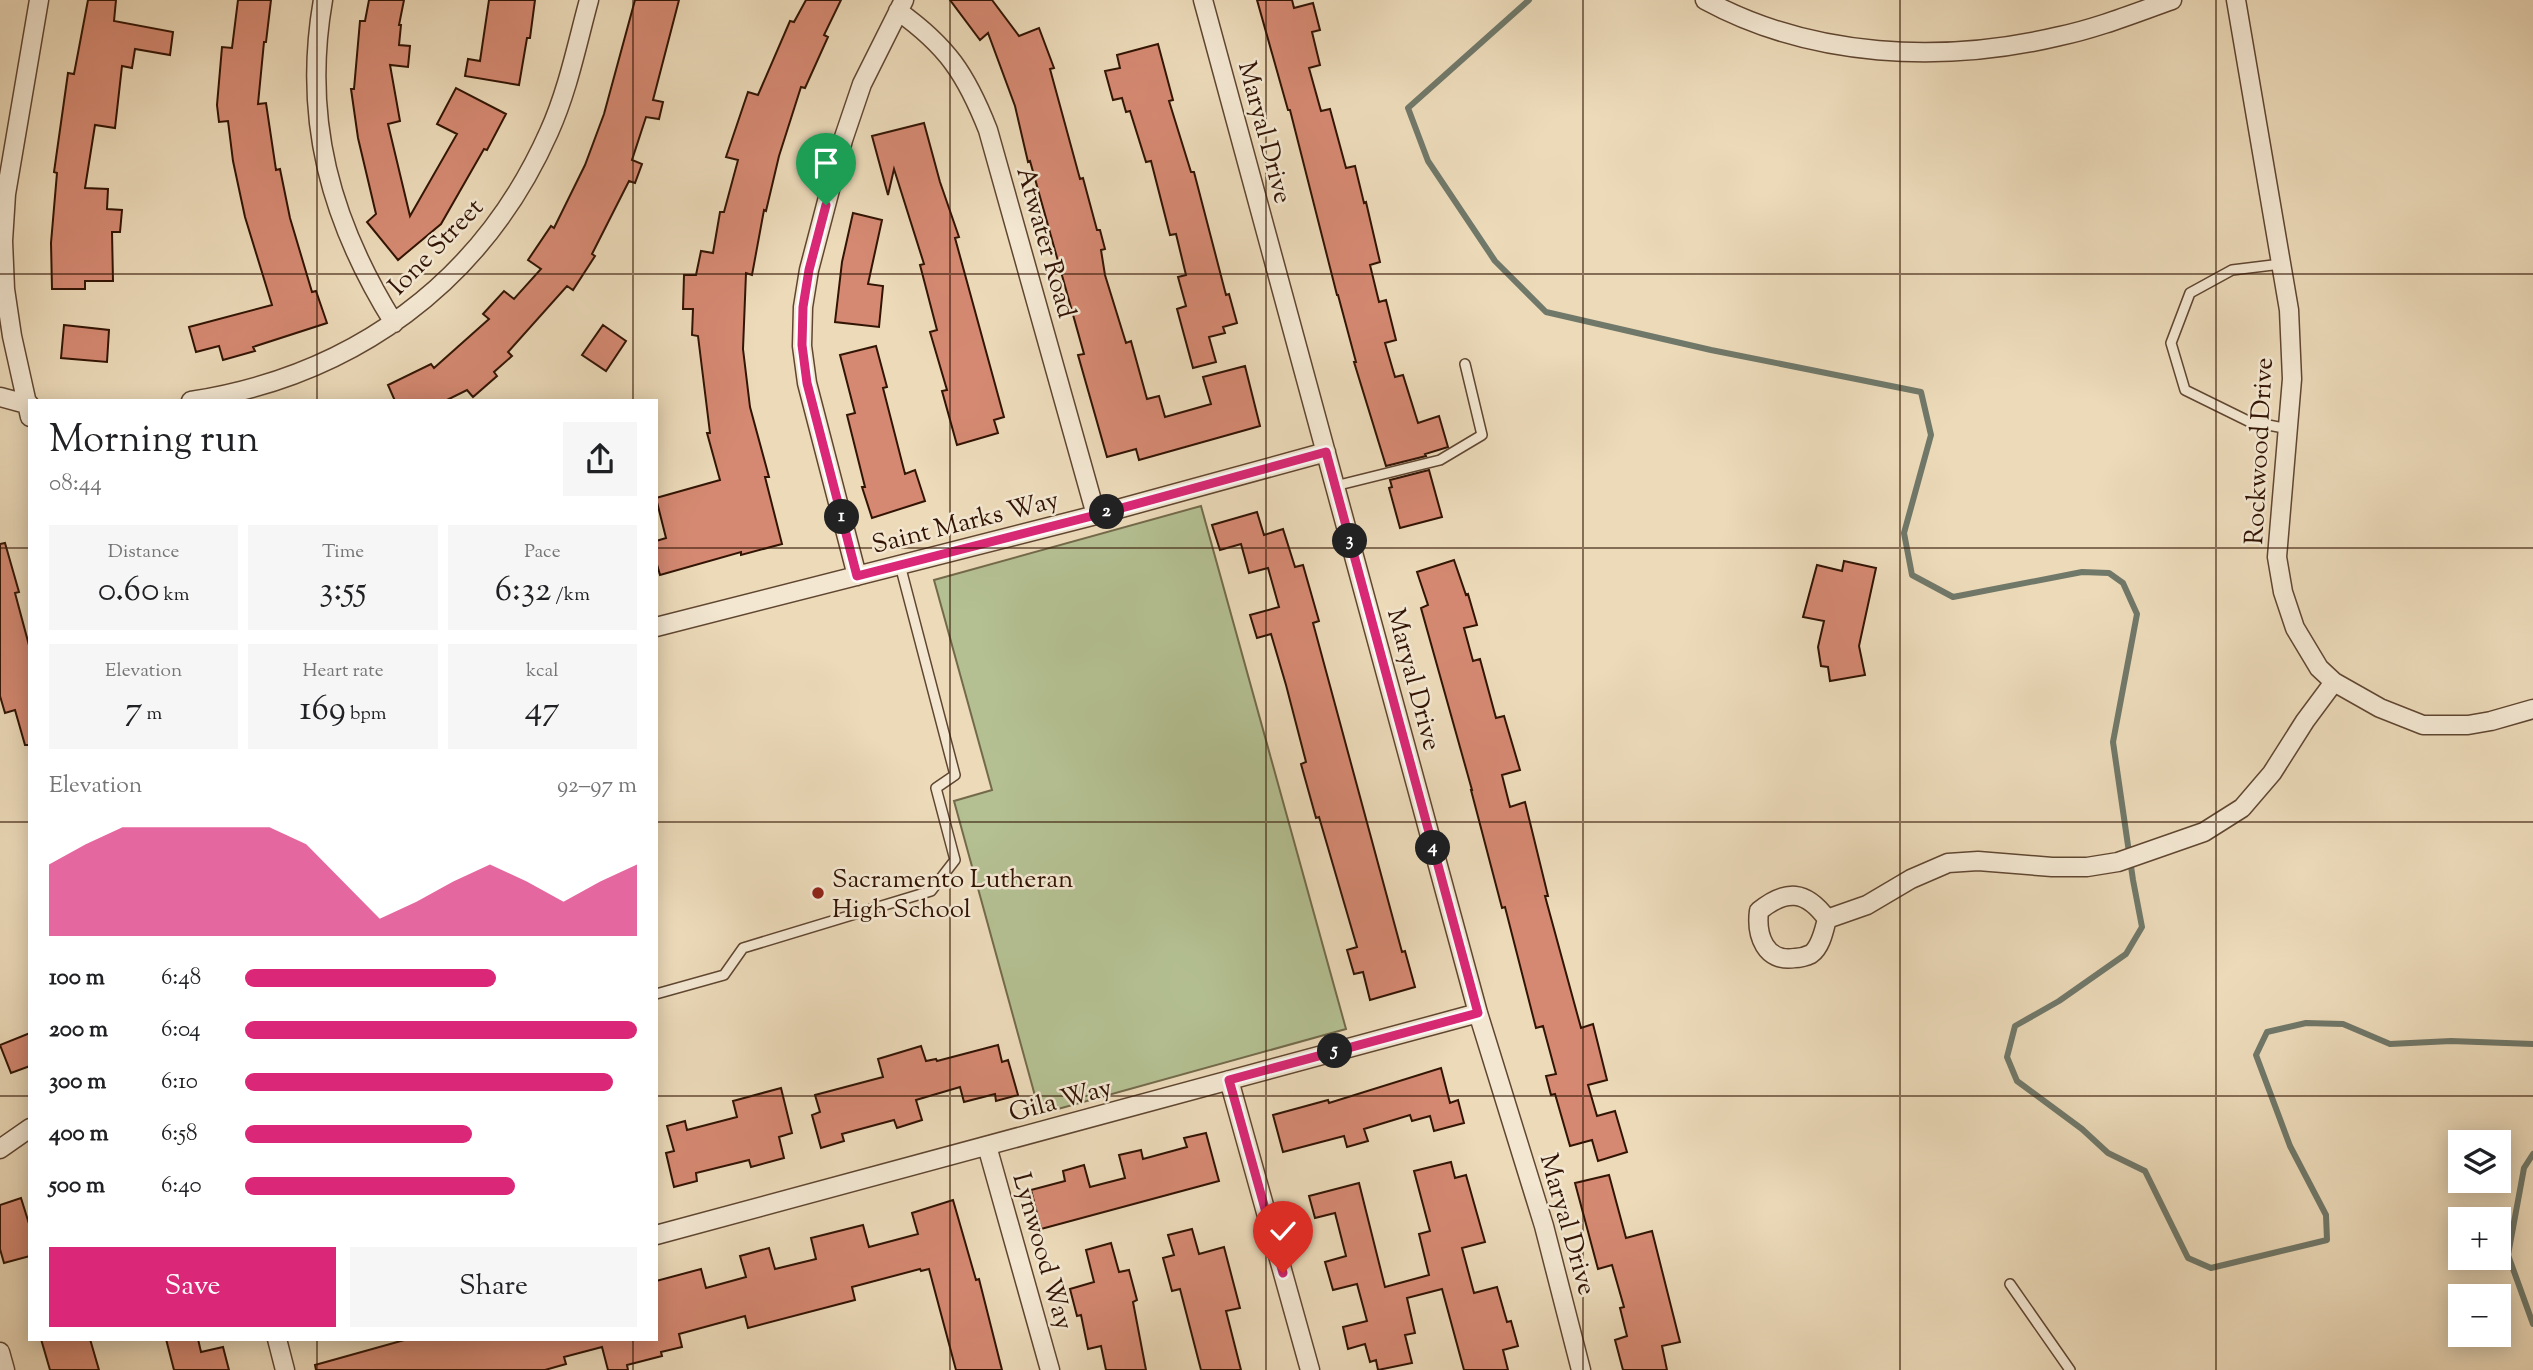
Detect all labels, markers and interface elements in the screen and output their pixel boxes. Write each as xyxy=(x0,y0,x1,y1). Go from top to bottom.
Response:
street label: Maryal Drive xyxy=(1227,58,1300,208)
pin xyxy=(796,133,856,205)
icon: arrive xyxy=(807,144,845,182)
street label: Atwater Road xyxy=(1005,163,1084,323)
street label: Ione Street xyxy=(381,191,493,305)
street label: Rockwood Drive xyxy=(2237,357,2284,546)
text: Morning run xyxy=(49,415,259,469)
button: share xyxy=(563,422,637,496)
text: 08:44 xyxy=(49,468,102,501)
street label: Saint Marks Way xyxy=(868,482,1063,565)
pin: 2 xyxy=(1090,494,1124,530)
text: 2 xyxy=(1102,498,1111,525)
pin: 1 xyxy=(824,500,860,534)
text: 1 xyxy=(838,503,845,530)
pin: 3 xyxy=(1332,524,1368,558)
text: 3 xyxy=(1346,527,1353,554)
text: Distance xyxy=(108,539,179,566)
text: Time xyxy=(322,539,364,566)
text: Pace xyxy=(524,539,561,566)
text: 0.60 xyxy=(98,566,159,617)
text: 3:55 xyxy=(319,566,367,617)
text: 6:32 xyxy=(495,566,551,617)
text: km xyxy=(159,582,190,609)
text: /km xyxy=(551,582,590,609)
street label: Maryal Drive xyxy=(1376,605,1449,755)
text: Elevation xyxy=(105,658,182,685)
text: Heart rate xyxy=(302,658,384,685)
text: kcal xyxy=(526,658,559,685)
text: 7 xyxy=(125,685,143,736)
text: 169 xyxy=(300,685,346,736)
text: 47 xyxy=(525,685,560,736)
text: m xyxy=(143,701,162,728)
text: bpm xyxy=(346,701,386,728)
text: Elevation xyxy=(49,770,142,803)
text: 92–97 m xyxy=(557,770,637,803)
pin: 4 xyxy=(1416,830,1450,866)
text: 4 xyxy=(1428,834,1437,861)
place label: Sacramento Lutheran High School xyxy=(832,862,1074,929)
marker: Sacramento Lutheran High School xyxy=(810,885,826,901)
text: 100 m xyxy=(49,962,105,995)
text: 6:48 xyxy=(161,962,201,995)
text: 200 m xyxy=(49,1014,108,1047)
text: 6:04 xyxy=(161,1014,201,1047)
pin: 5 xyxy=(1318,1034,1352,1068)
text: 5 xyxy=(1331,1037,1338,1064)
text: 300 m xyxy=(49,1066,106,1099)
text: 6:10 xyxy=(161,1066,198,1099)
street label: Gila Way xyxy=(1005,1070,1116,1133)
text: 400 m xyxy=(49,1118,109,1151)
text: 6:58 xyxy=(161,1118,198,1151)
map controls xyxy=(2448,1130,2511,1347)
button: layers xyxy=(2448,1130,2511,1193)
street label: Maryal Drive xyxy=(1529,1150,1604,1300)
street label: Lynwood Way xyxy=(1002,1169,1082,1335)
text: 500 m xyxy=(49,1170,105,1203)
text: 6:40 xyxy=(161,1170,202,1203)
pin xyxy=(1253,1201,1313,1273)
button: + xyxy=(2448,1207,2511,1270)
icon: check xyxy=(1264,1212,1302,1250)
button: Save xyxy=(49,1247,336,1327)
button: Share xyxy=(350,1247,637,1327)
button: − xyxy=(2448,1284,2511,1347)

